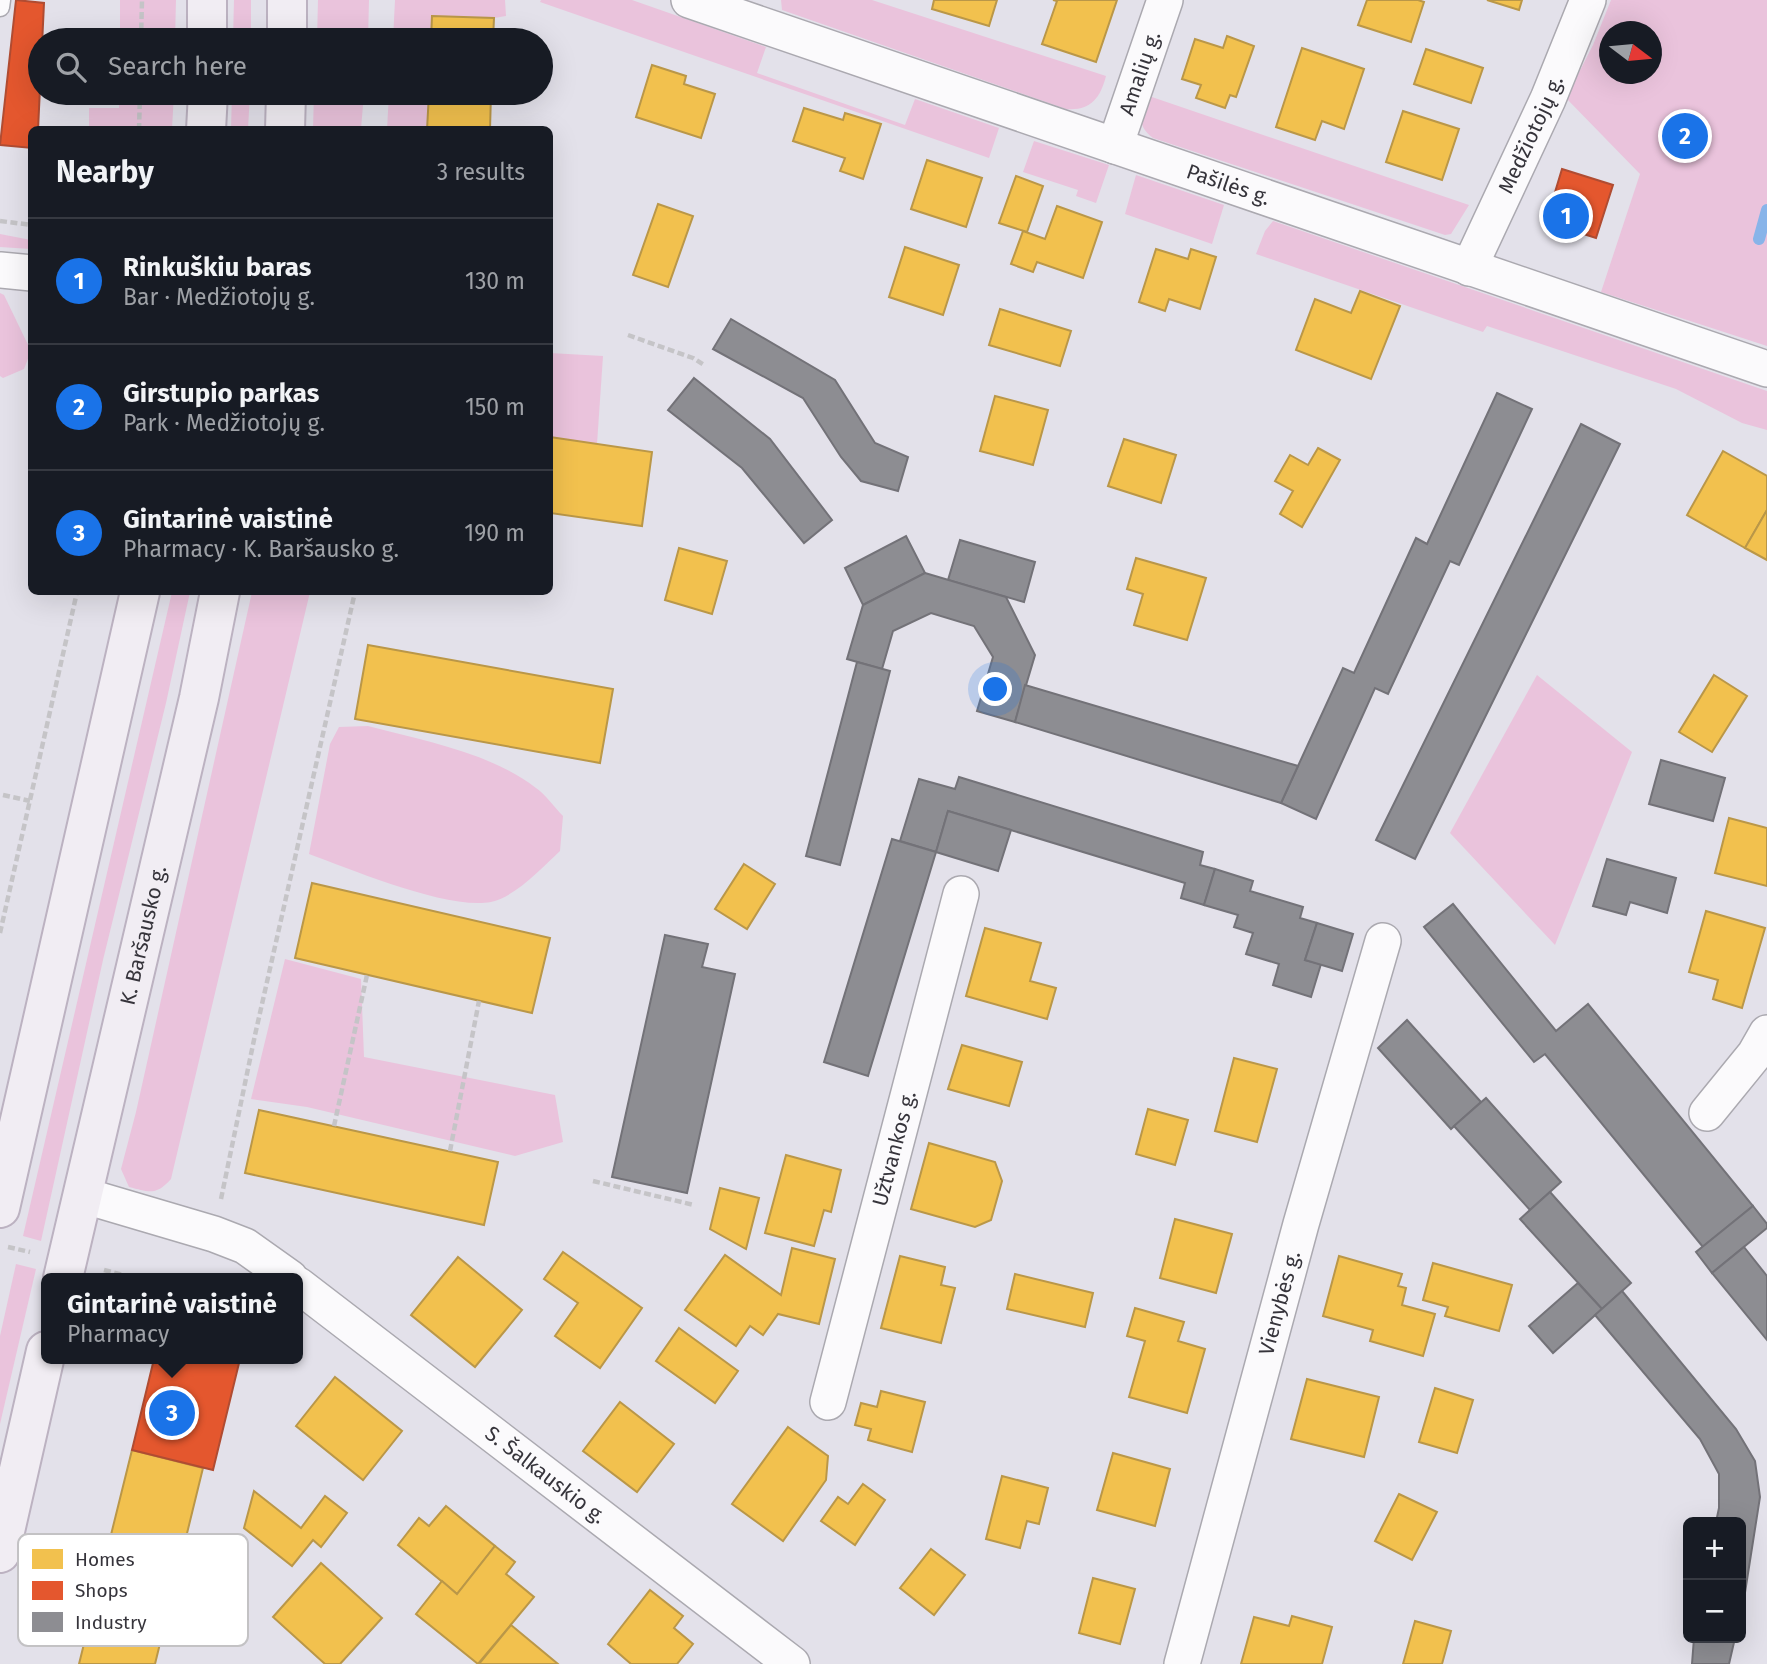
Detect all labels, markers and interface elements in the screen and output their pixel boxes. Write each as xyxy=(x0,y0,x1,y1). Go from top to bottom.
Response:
north arrow xyxy=(1599,21,1662,84)
search box xyxy=(28,28,553,105)
street label: Amalių g. xyxy=(1114,28,1166,119)
icon: search xyxy=(52,48,90,86)
text: Search here xyxy=(108,51,247,82)
street label: Medžiotojų g. xyxy=(1493,72,1569,198)
pin: 2 xyxy=(1662,110,1708,162)
text: Nearby xyxy=(56,154,154,190)
text: 3 results xyxy=(437,158,525,186)
street label: Pašilės g. xyxy=(1183,158,1274,211)
pin: 1 xyxy=(1543,190,1589,242)
text: Rinkuškiu baras xyxy=(123,252,311,283)
text: 1 xyxy=(74,267,84,295)
text: 130 m xyxy=(465,267,525,295)
text: Bar · Medžiotojų g. xyxy=(123,283,315,311)
text: Girstupio parkas xyxy=(123,378,319,409)
text: 2 xyxy=(73,393,85,421)
text: 150 m xyxy=(465,393,525,421)
text: Park · Medžiotojų g. xyxy=(123,409,325,437)
text: Gintarinė vaistinė xyxy=(123,504,333,535)
text: 3 xyxy=(73,519,85,547)
text: 190 m xyxy=(464,519,525,547)
text: Pharmacy · K. Baršausko g. xyxy=(123,535,399,563)
your location xyxy=(978,672,1012,706)
street label: K. Baršausko g. xyxy=(114,863,172,1008)
street label: Užtvankos g. xyxy=(867,1088,922,1209)
street label: Vienybės g. xyxy=(1253,1248,1306,1358)
popup xyxy=(41,1273,303,1364)
text: Gintarinė vaistinė xyxy=(67,1289,277,1320)
text: Pharmacy xyxy=(67,1320,169,1348)
pin: 3 xyxy=(149,1387,195,1439)
street label: S. Šalkauskio g. xyxy=(480,1420,611,1529)
map controls xyxy=(1683,1517,1746,1643)
button: + xyxy=(1683,1517,1746,1580)
legend xyxy=(18,1534,248,1646)
text: Homes xyxy=(75,1548,135,1571)
text: Shops xyxy=(75,1579,128,1602)
button: − xyxy=(1683,1580,1746,1643)
text: Industry xyxy=(75,1611,147,1634)

